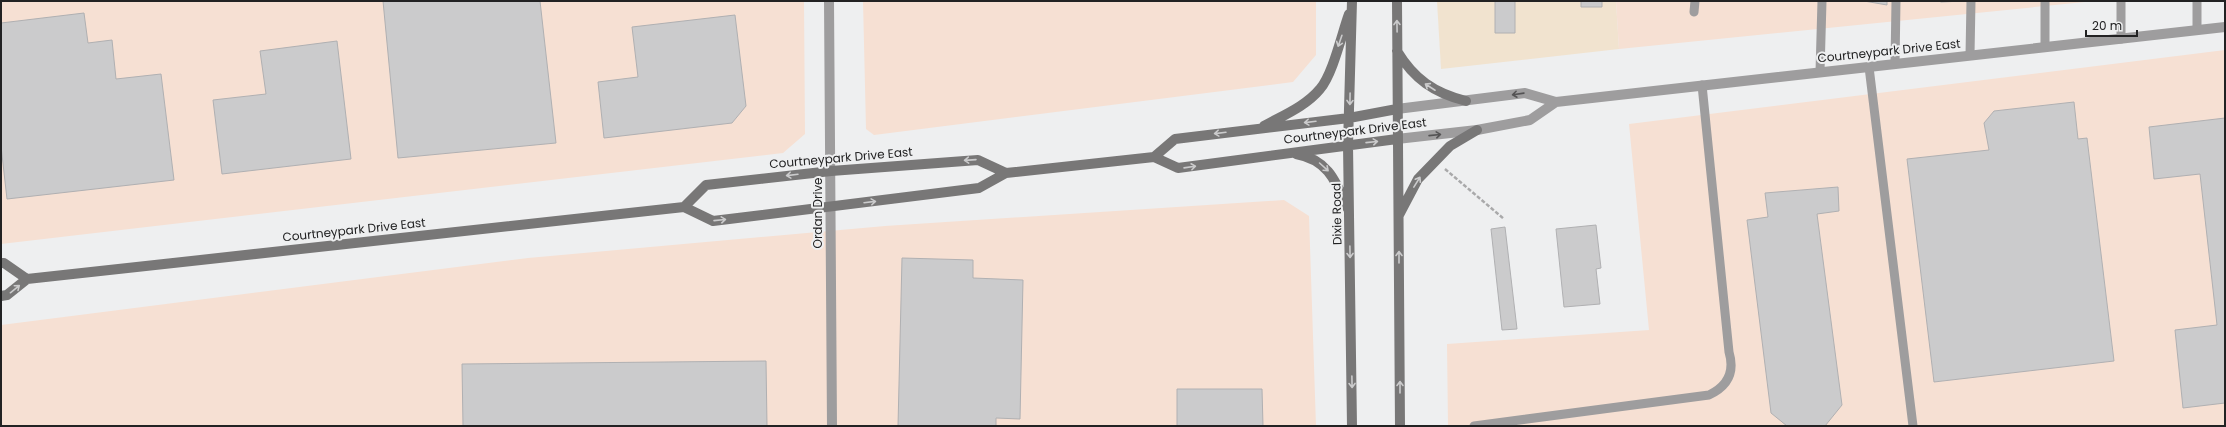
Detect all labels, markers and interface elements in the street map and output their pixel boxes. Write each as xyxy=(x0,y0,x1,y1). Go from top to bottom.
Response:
scale bar xyxy=(2086,12,2137,38)
text: 20 m xyxy=(2092,17,2122,34)
one-way arrow xyxy=(1393,20,1401,33)
one-way arrow xyxy=(1335,34,1343,46)
street label: Courtneypark Drive East xyxy=(1817,35,1961,66)
one-way arrow xyxy=(1425,83,1436,91)
one-way arrow xyxy=(1512,90,1525,98)
one-way arrow xyxy=(1346,92,1353,105)
street label: Courtneypark Drive East xyxy=(1283,113,1427,148)
one-way arrow xyxy=(1304,118,1317,126)
one-way arrow xyxy=(1214,129,1227,137)
one-way arrow xyxy=(1428,131,1441,139)
one-way arrow xyxy=(1366,138,1379,146)
street label: Courtneypark Drive East xyxy=(769,143,913,172)
one-way arrow xyxy=(964,157,977,164)
one-way arrow xyxy=(1183,163,1196,171)
one-way arrow xyxy=(1318,163,1329,172)
one-way arrow xyxy=(786,171,799,179)
street label: Ordan Drive xyxy=(809,177,826,249)
one-way arrow xyxy=(1413,177,1421,188)
street label: Dixie Road xyxy=(1327,183,1346,245)
one-way arrow xyxy=(863,199,876,206)
street label: Courtneypark Drive East xyxy=(282,214,426,245)
one-way arrow xyxy=(713,216,726,224)
one-way arrow xyxy=(1347,245,1354,258)
one-way arrow xyxy=(1395,251,1403,264)
one-way arrow xyxy=(9,285,20,294)
one-way arrow xyxy=(1348,375,1356,388)
one-way arrow xyxy=(1396,381,1404,394)

